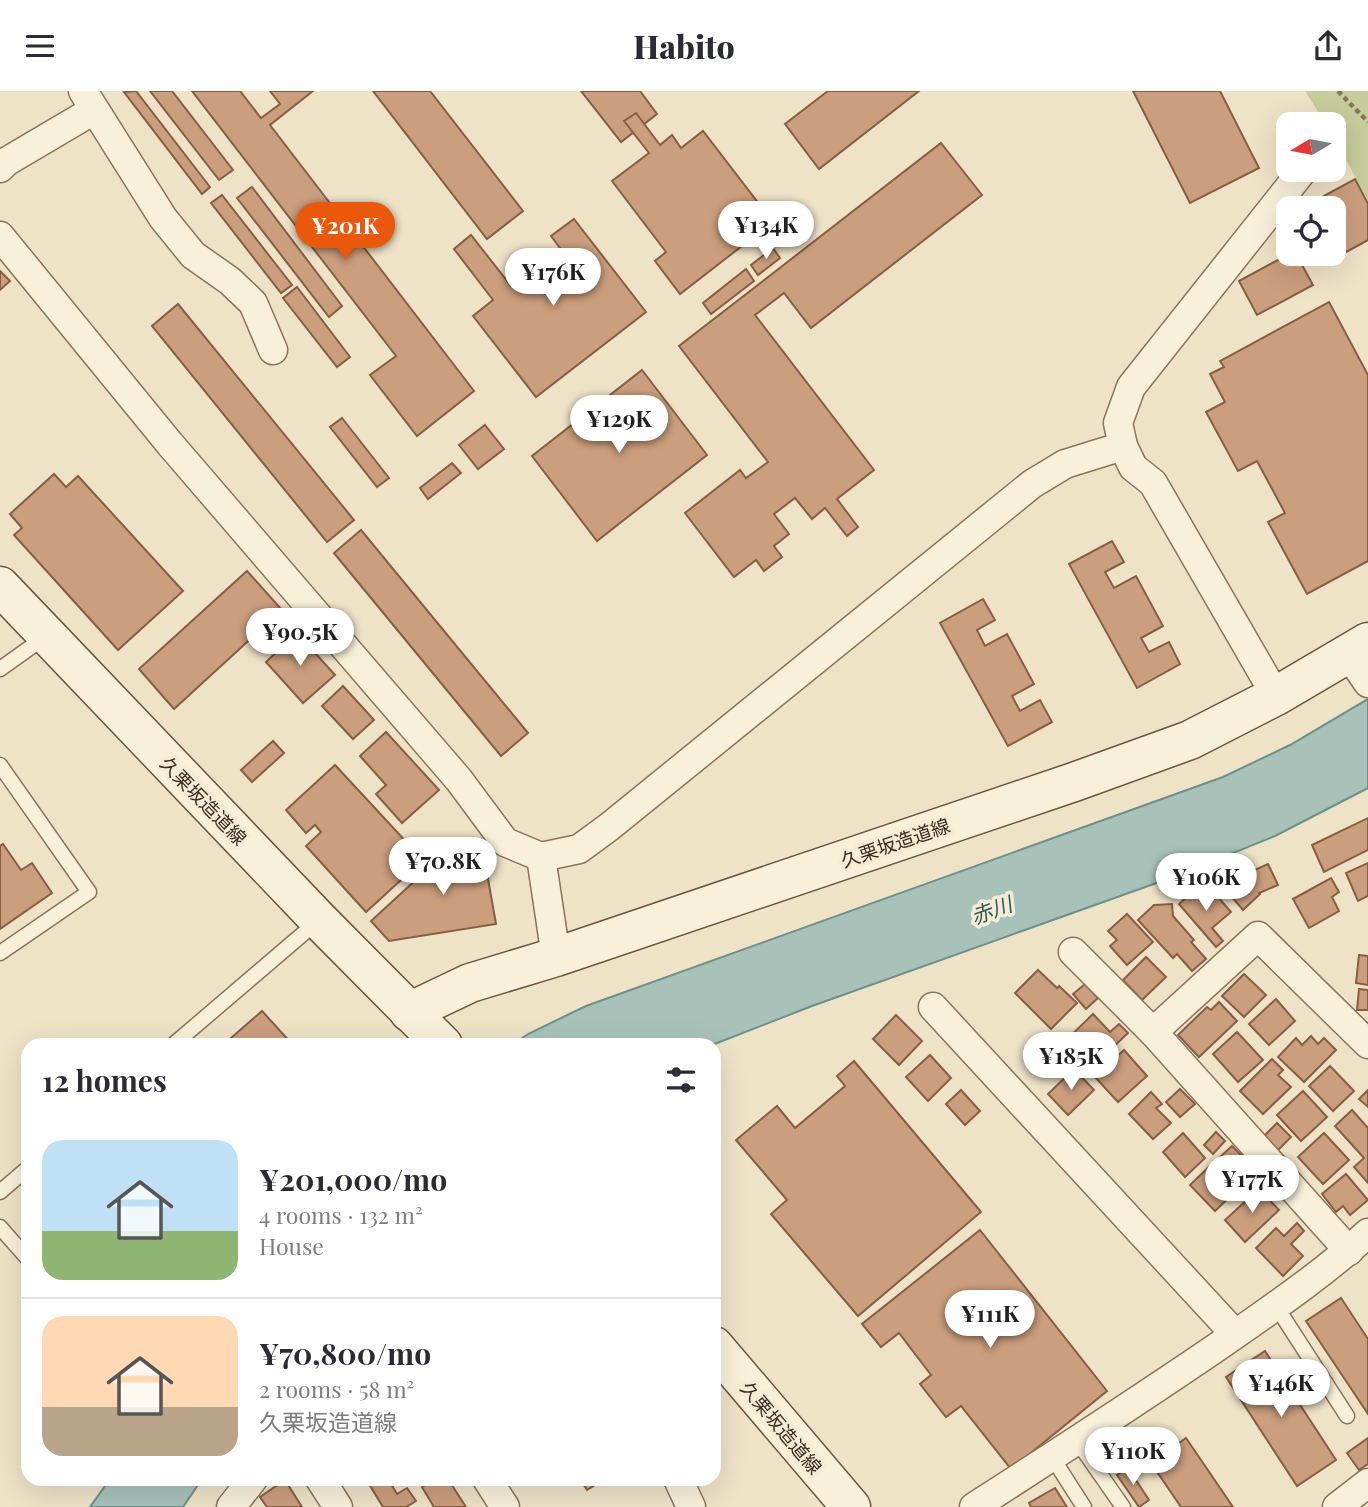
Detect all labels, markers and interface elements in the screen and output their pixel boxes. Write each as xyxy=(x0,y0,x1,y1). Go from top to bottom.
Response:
text: Habito xyxy=(633,24,735,67)
icon: menu xyxy=(21,27,59,65)
icon: share xyxy=(1309,27,1347,65)
north arrow xyxy=(1276,112,1346,182)
map controls xyxy=(1276,112,1346,266)
button: locate xyxy=(1276,196,1346,266)
pin: ¥134K xyxy=(717,201,815,261)
pin: ¥201K xyxy=(296,202,394,262)
text: ¥134K xyxy=(734,208,798,239)
text: ¥201K xyxy=(311,209,379,240)
pin: ¥176K xyxy=(504,249,602,308)
text: ¥176K xyxy=(521,255,585,286)
pin: ¥129K xyxy=(570,395,668,455)
text: ¥129K xyxy=(586,402,652,433)
pin: ¥90.5K xyxy=(243,609,357,668)
text: ¥90.5K xyxy=(262,615,338,646)
street label: 久栗坂造道線 xyxy=(155,750,253,850)
street label: 久栗坂造道線 xyxy=(837,811,953,873)
pin: ¥70.8K xyxy=(386,837,500,897)
text: ¥70.8K xyxy=(405,844,481,875)
pin: ¥106K xyxy=(1157,853,1255,913)
text: ¥106K xyxy=(1172,860,1240,891)
water label: 赤川 xyxy=(966,888,1017,929)
pin: ¥185K xyxy=(1022,1033,1120,1092)
text: ¥185K xyxy=(1039,1039,1103,1070)
text: 12 homes xyxy=(42,1060,167,1100)
icon: filters xyxy=(662,1061,700,1099)
pin: ¥177K xyxy=(1203,1155,1301,1215)
text: ¥201,000/mo xyxy=(259,1159,447,1199)
text: ¥177K xyxy=(1221,1162,1283,1193)
icon: home xyxy=(98,1168,182,1252)
text: 4 rooms · 132 m² xyxy=(259,1199,423,1230)
text: House xyxy=(259,1230,324,1261)
pin: ¥111K xyxy=(941,1291,1039,1350)
text: ¥111K xyxy=(961,1297,1019,1328)
text: ¥70,800/mo xyxy=(259,1333,431,1373)
icon: home xyxy=(98,1344,182,1428)
pin: ¥146K xyxy=(1232,1359,1330,1419)
text: ¥146K xyxy=(1248,1366,1314,1397)
text: 2 rooms · 58 m² xyxy=(259,1373,414,1404)
street label: 久栗坂造道線 xyxy=(735,1375,829,1479)
text: 久栗坂造道線 xyxy=(259,1406,397,1437)
pin: ¥110K xyxy=(1084,1427,1182,1487)
text: ¥110K xyxy=(1101,1434,1165,1465)

